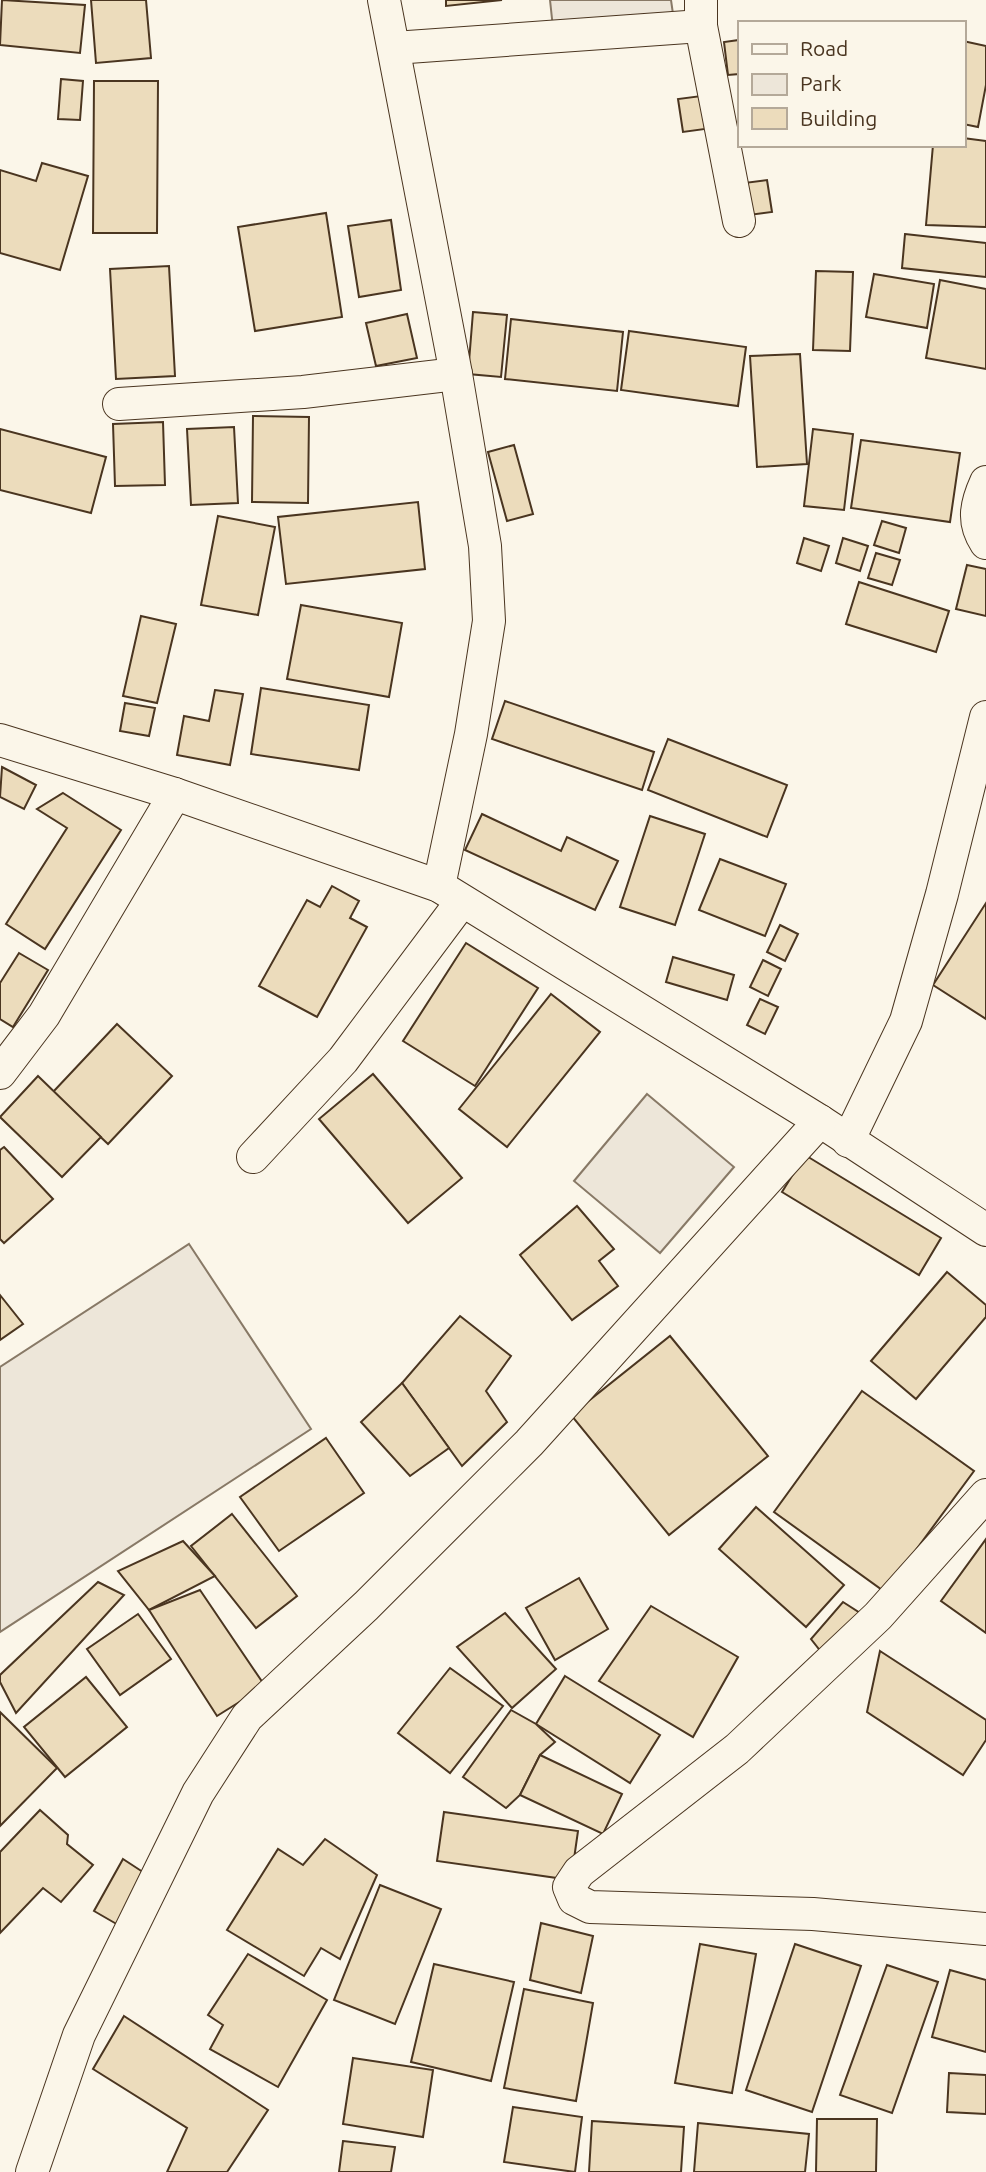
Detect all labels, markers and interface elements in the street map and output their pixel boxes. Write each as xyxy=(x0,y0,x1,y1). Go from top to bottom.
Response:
legend xyxy=(738,21,965,147)
text: Road xyxy=(800,36,848,60)
text: Park xyxy=(800,71,842,95)
text: Building xyxy=(800,106,877,130)

